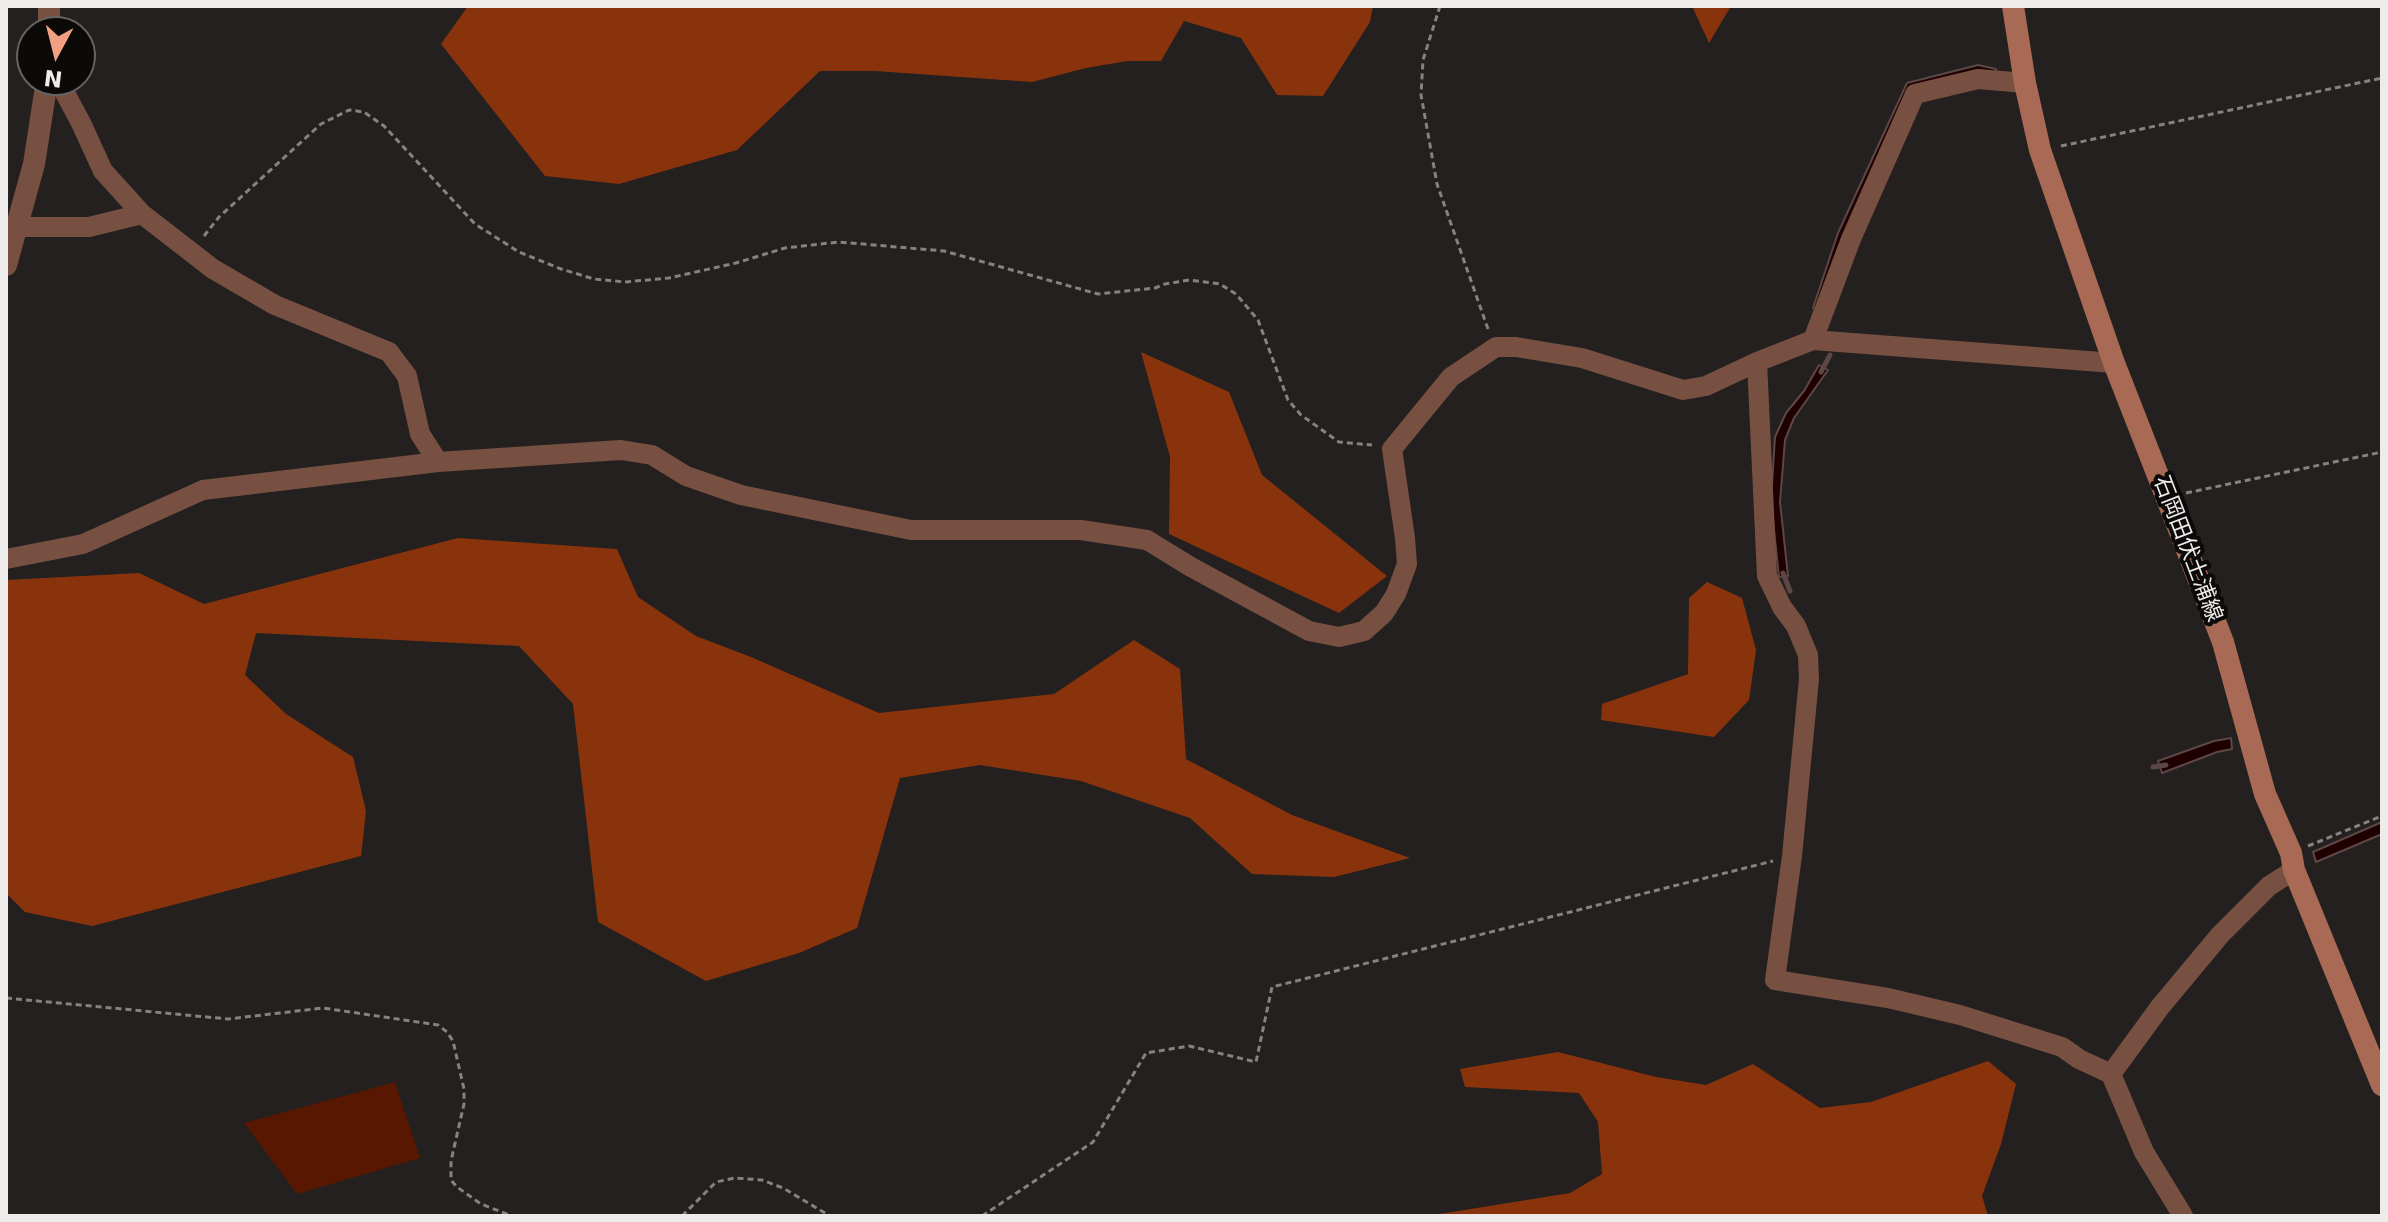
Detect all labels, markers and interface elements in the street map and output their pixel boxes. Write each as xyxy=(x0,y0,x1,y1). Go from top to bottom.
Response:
north arrow xyxy=(16,16,96,96)
text: N xyxy=(43,65,64,92)
street label: 石岡田伏土浦線 xyxy=(2147,472,2227,626)

